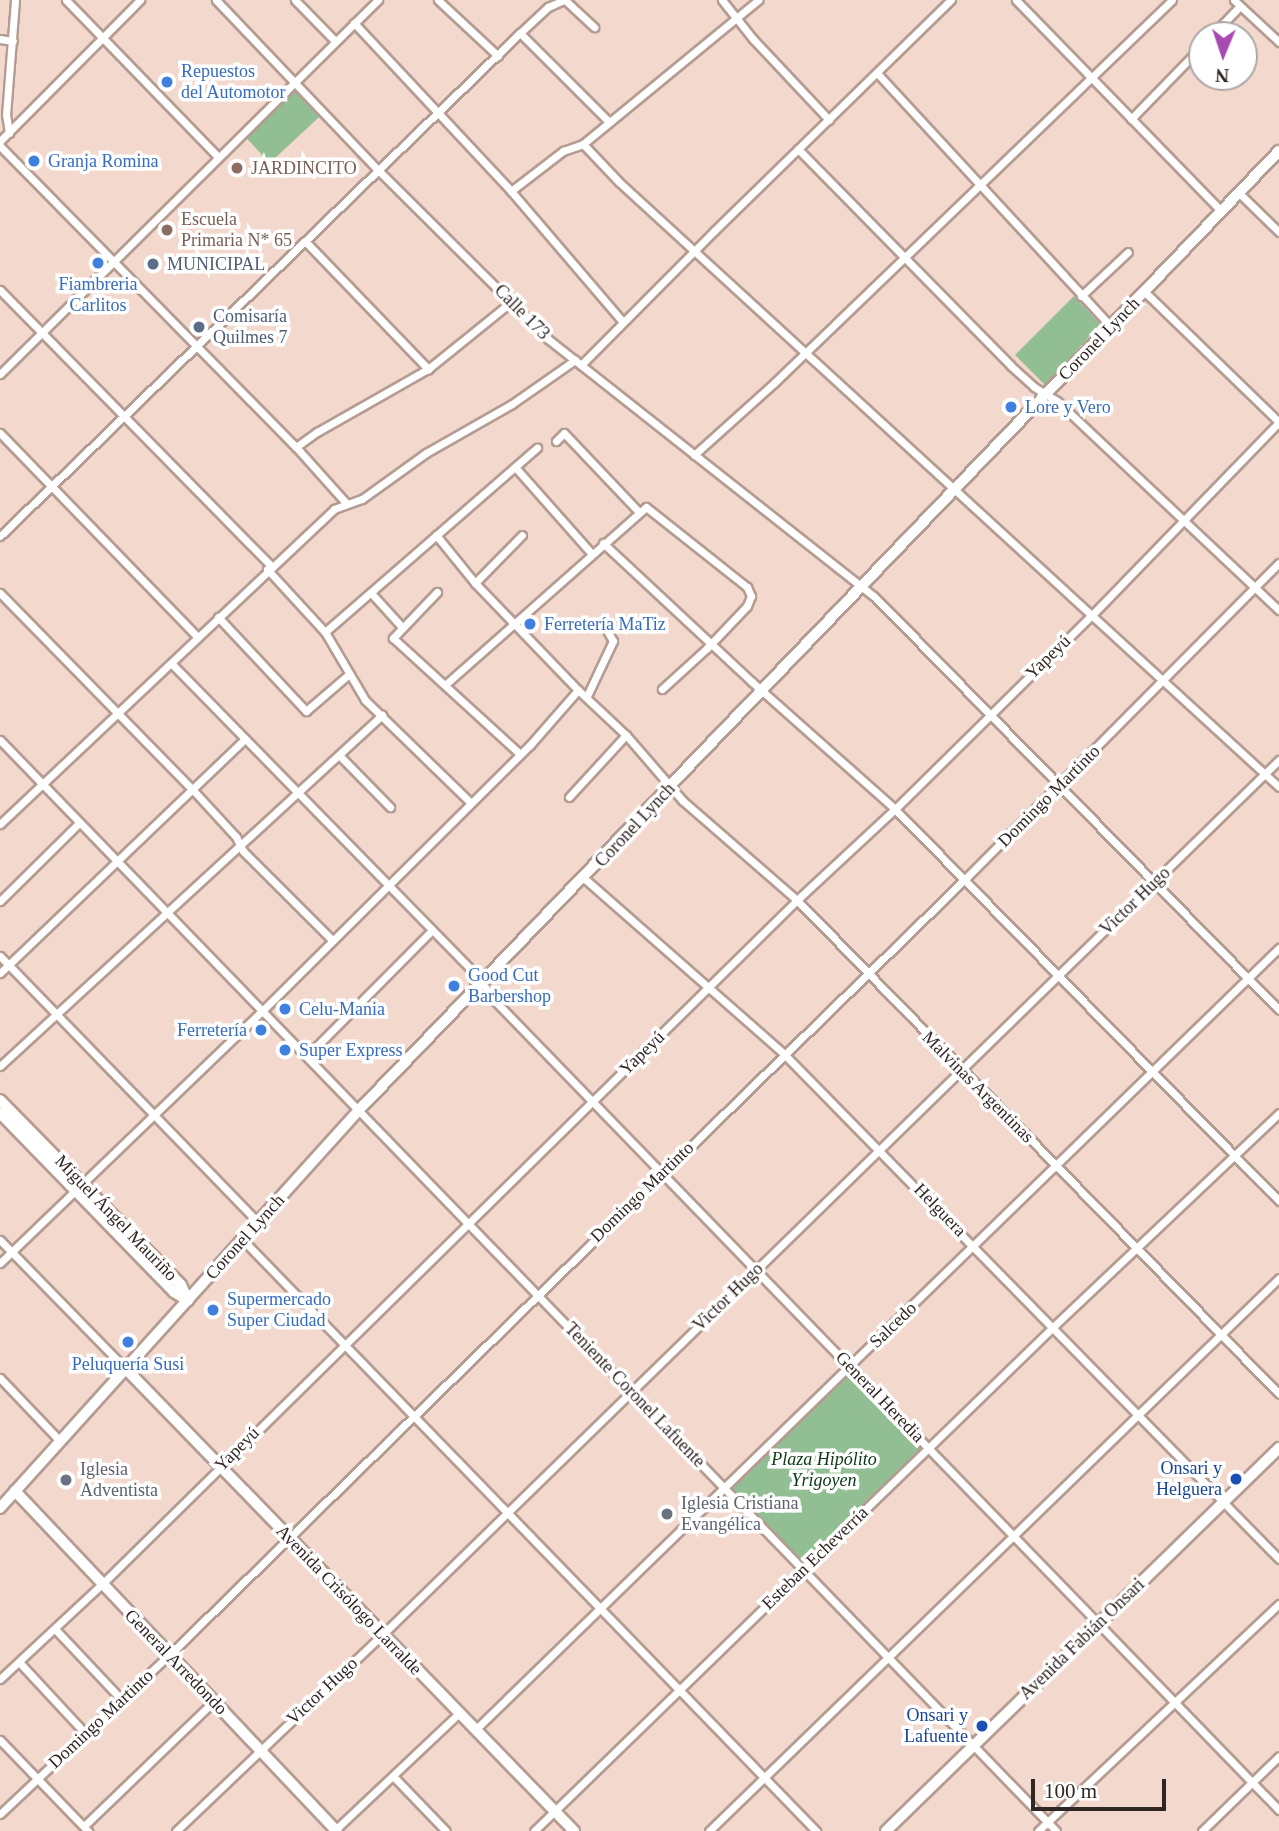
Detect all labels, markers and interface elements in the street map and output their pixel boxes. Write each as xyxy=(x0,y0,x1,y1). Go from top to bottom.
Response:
north arrow xyxy=(1188,21,1258,91)
place label: Repuestos del Automotor xyxy=(181,61,286,104)
text: N xyxy=(1215,65,1230,86)
marker: Repuestos del Automotor xyxy=(159,74,175,90)
place label: Granja Romina xyxy=(48,150,158,172)
marker: Granja Romina xyxy=(26,153,42,169)
place label: JARDINCITO xyxy=(251,157,357,179)
marker: JARDINCITO xyxy=(229,160,245,176)
place label: Escuela Primaria N* 65 xyxy=(181,209,292,252)
marker: Escuela Primaria N* 65 xyxy=(159,222,175,238)
place label: MUNICIPAL xyxy=(167,253,265,275)
marker: Fiambreria Carlitos xyxy=(90,255,106,271)
marker: MUNICIPAL xyxy=(145,256,161,272)
place label: Fiambreria Carlitos xyxy=(59,274,137,316)
street label: Calle 173 xyxy=(490,280,554,344)
street label: Coronel Lynch xyxy=(1054,293,1144,385)
place label: Comisaría Quilmes 7 xyxy=(213,306,287,348)
marker: Comisaría Quilmes 7 xyxy=(191,319,207,335)
place label: Lore y Vero xyxy=(1025,396,1111,418)
marker: Lore y Vero xyxy=(1003,399,1019,415)
place label: Ferretería MaTiz xyxy=(544,613,666,635)
marker: Ferretería MaTiz xyxy=(522,616,538,632)
street label: Yapeyú xyxy=(1021,630,1075,684)
street label: Domingo Martinto xyxy=(993,740,1105,852)
street label: Coronel Lynch xyxy=(590,778,680,872)
street label: Victor Hugo xyxy=(1095,862,1175,940)
place label: Good Cut Barbershop xyxy=(468,965,551,1007)
marker: Good Cut Barbershop xyxy=(446,978,462,994)
place label: Celu-Mania xyxy=(299,998,385,1020)
marker: Celu-Mania xyxy=(277,1001,293,1017)
place label: Ferretería xyxy=(177,1019,247,1041)
marker: Ferretería xyxy=(253,1022,269,1038)
street label: Yapeyú xyxy=(615,1026,669,1080)
street label: Malvinas Argentinas xyxy=(917,1026,1039,1148)
place label: Super Express xyxy=(299,1039,402,1061)
marker: Super Express xyxy=(277,1042,293,1058)
street label: Domingo Martinto xyxy=(586,1137,698,1247)
street label: Miguel Ángel Mauriño xyxy=(50,1150,182,1286)
street label: Helguera xyxy=(909,1179,971,1241)
street label: Coronel Lynch xyxy=(201,1190,289,1284)
street label: Victor Hugo xyxy=(688,1258,768,1336)
place label: Supermercado Super Ciudad xyxy=(227,1289,331,1332)
street label: Salcedo xyxy=(865,1297,921,1353)
marker: Supermercado Super Ciudad xyxy=(205,1302,221,1318)
street label: Teniente Coronel Lafuente xyxy=(560,1318,710,1472)
marker: Peluquería Susi xyxy=(120,1334,136,1350)
street label: General Heredia xyxy=(831,1347,929,1447)
place label: Peluquería Susi xyxy=(72,1353,184,1375)
street label: Yapeyú xyxy=(210,1422,264,1476)
park label: Plaza Hipólito Yrigoyen xyxy=(771,1449,877,1492)
place label: Onsari y Helguera xyxy=(1156,1458,1222,1500)
place label: Iglesia Adventista xyxy=(80,1459,158,1502)
marker: Onsari y Helguera xyxy=(1228,1471,1244,1487)
marker: Iglesia Adventista xyxy=(58,1472,74,1488)
place label: Iglesia Cristiana Evangélica xyxy=(681,1493,798,1536)
street label: Esteban Echeverría xyxy=(757,1502,873,1614)
marker: Iglesia Cristiana Evangélica xyxy=(659,1506,675,1522)
street label: Avenida Crisólogo Larralde xyxy=(272,1520,426,1680)
street label: Avenida Fabián Onsari xyxy=(1015,1574,1149,1704)
street label: General Arredondo xyxy=(120,1604,232,1720)
street label: Victor Hugo xyxy=(282,1653,362,1729)
street label: Domingo Martinto xyxy=(44,1665,158,1773)
place label: Onsari y Lafuente xyxy=(904,1705,968,1748)
marker: Onsari y Lafuente xyxy=(974,1718,990,1734)
scale bar xyxy=(1034,1764,1169,1808)
text: 100 m xyxy=(1044,1779,1097,1803)

